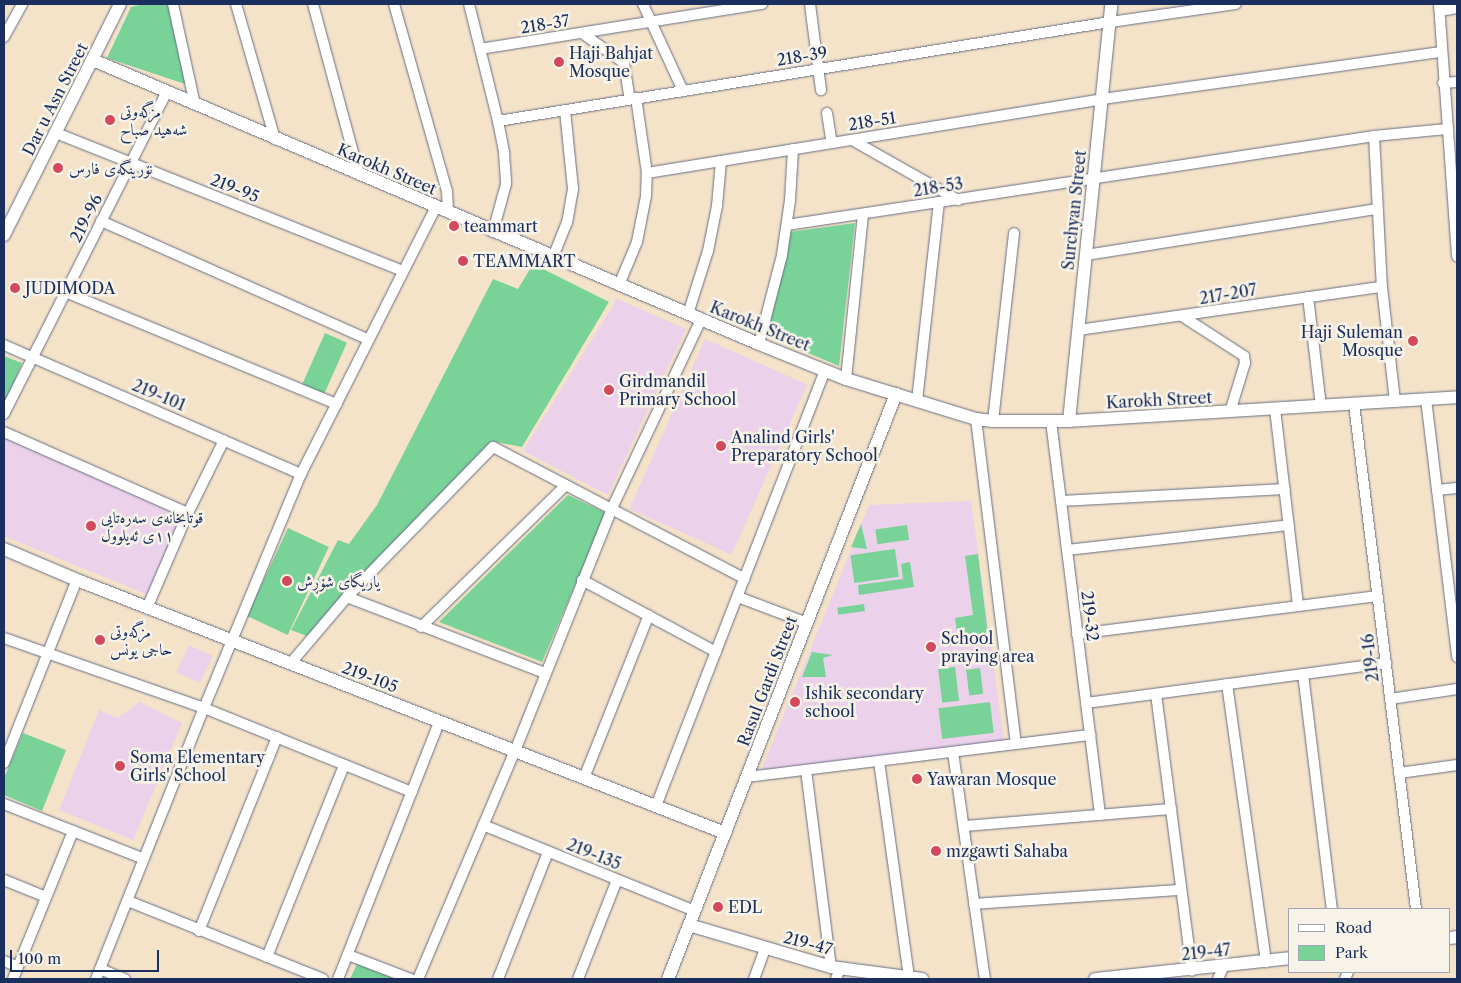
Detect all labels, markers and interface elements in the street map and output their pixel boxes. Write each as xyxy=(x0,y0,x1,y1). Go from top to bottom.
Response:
street label: 218-37 xyxy=(519,11,571,37)
street label: Dar u Asn Street xyxy=(18,39,92,159)
place label: Haji Bahjat Mosque xyxy=(569,43,653,81)
street label: 218-39 xyxy=(775,43,829,69)
marker: Haji Bahjat Mosque xyxy=(553,56,565,68)
place label: مزگه‌وتی شه‌هید صباح xyxy=(120,101,187,139)
street label: 218-51 xyxy=(847,108,897,134)
marker: مزگه‌وتی شه‌هید صباح xyxy=(104,114,116,126)
street label: Karokh Street xyxy=(334,139,440,199)
street label: Surchyan Street xyxy=(1058,149,1090,271)
place label: نۆرینگەی فارس xyxy=(69,158,153,178)
marker: نۆرینگەی فارس xyxy=(51,161,65,175)
street label: 219-95 xyxy=(208,170,262,206)
street label: 218-53 xyxy=(912,174,964,200)
street label: 219-96 xyxy=(66,191,106,245)
place label: teammart xyxy=(464,216,538,236)
marker: teammart xyxy=(448,220,460,232)
place label: TEAMMART xyxy=(473,251,575,271)
marker: TEAMMART xyxy=(457,255,469,267)
place label: JUDIMODA xyxy=(25,278,115,298)
street label: 217-207 xyxy=(1198,280,1258,308)
marker: JUDIMODA xyxy=(9,282,21,294)
street label: Karokh Street xyxy=(707,297,813,355)
place label: Haji Suleman Mosque xyxy=(1301,322,1403,360)
marker: Haji Suleman Mosque xyxy=(1407,335,1419,347)
place label: Girdmandil Primary School xyxy=(619,371,737,409)
street label: 219-101 xyxy=(129,375,189,415)
marker: Girdmandil Primary School xyxy=(603,384,615,396)
street label: Karokh Street xyxy=(1106,388,1212,412)
place label: Analind Girls' Preparatory School xyxy=(731,427,878,465)
marker: Analind Girls' Preparatory School xyxy=(715,440,727,452)
place label: قوتابخانەی سەرەتایی ١١ی ئەیلوول xyxy=(101,507,203,545)
marker: قوتابخانەی سەرەتایی ١١ی ئەیلوول xyxy=(85,520,97,532)
place label: یاریگای شۆڕش xyxy=(297,571,380,591)
marker: یاریگای شۆڕش xyxy=(281,575,293,587)
street label: 219-32 xyxy=(1077,590,1103,642)
street label: Rasul Gardi Street xyxy=(733,613,801,749)
place label: مزگەوتی حاجی یونس xyxy=(110,621,173,659)
place label: School praying area xyxy=(941,628,1034,666)
street label: 219-16 xyxy=(1358,633,1382,683)
marker: مزگەوتی حاجی یونس xyxy=(94,634,106,646)
marker: School praying area xyxy=(925,641,937,653)
street label: 219-105 xyxy=(339,658,401,696)
place label: Ishik secondary school xyxy=(805,683,924,721)
marker: Ishik secondary school xyxy=(789,696,801,708)
place label: Soma Elementary Girls' School xyxy=(130,747,265,785)
marker: Soma Elementary Girls' School xyxy=(114,760,126,772)
place label: Yawaran Mosque xyxy=(927,769,1056,789)
marker: Yawaran Mosque xyxy=(911,773,923,785)
street label: 219-135 xyxy=(564,834,624,874)
place label: mzgawti Sahaba xyxy=(946,841,1068,861)
marker: mzgawti Sahaba xyxy=(930,845,942,857)
place label: EDL xyxy=(728,897,762,917)
marker: EDL xyxy=(712,901,724,913)
legend xyxy=(1288,908,1451,973)
text: Road xyxy=(1335,918,1372,937)
street label: 219-47 xyxy=(781,927,835,959)
scale bar xyxy=(12,940,161,972)
street label: 219-47 xyxy=(1180,940,1232,964)
text: Park xyxy=(1335,943,1368,962)
text: 100 m xyxy=(18,949,61,968)

